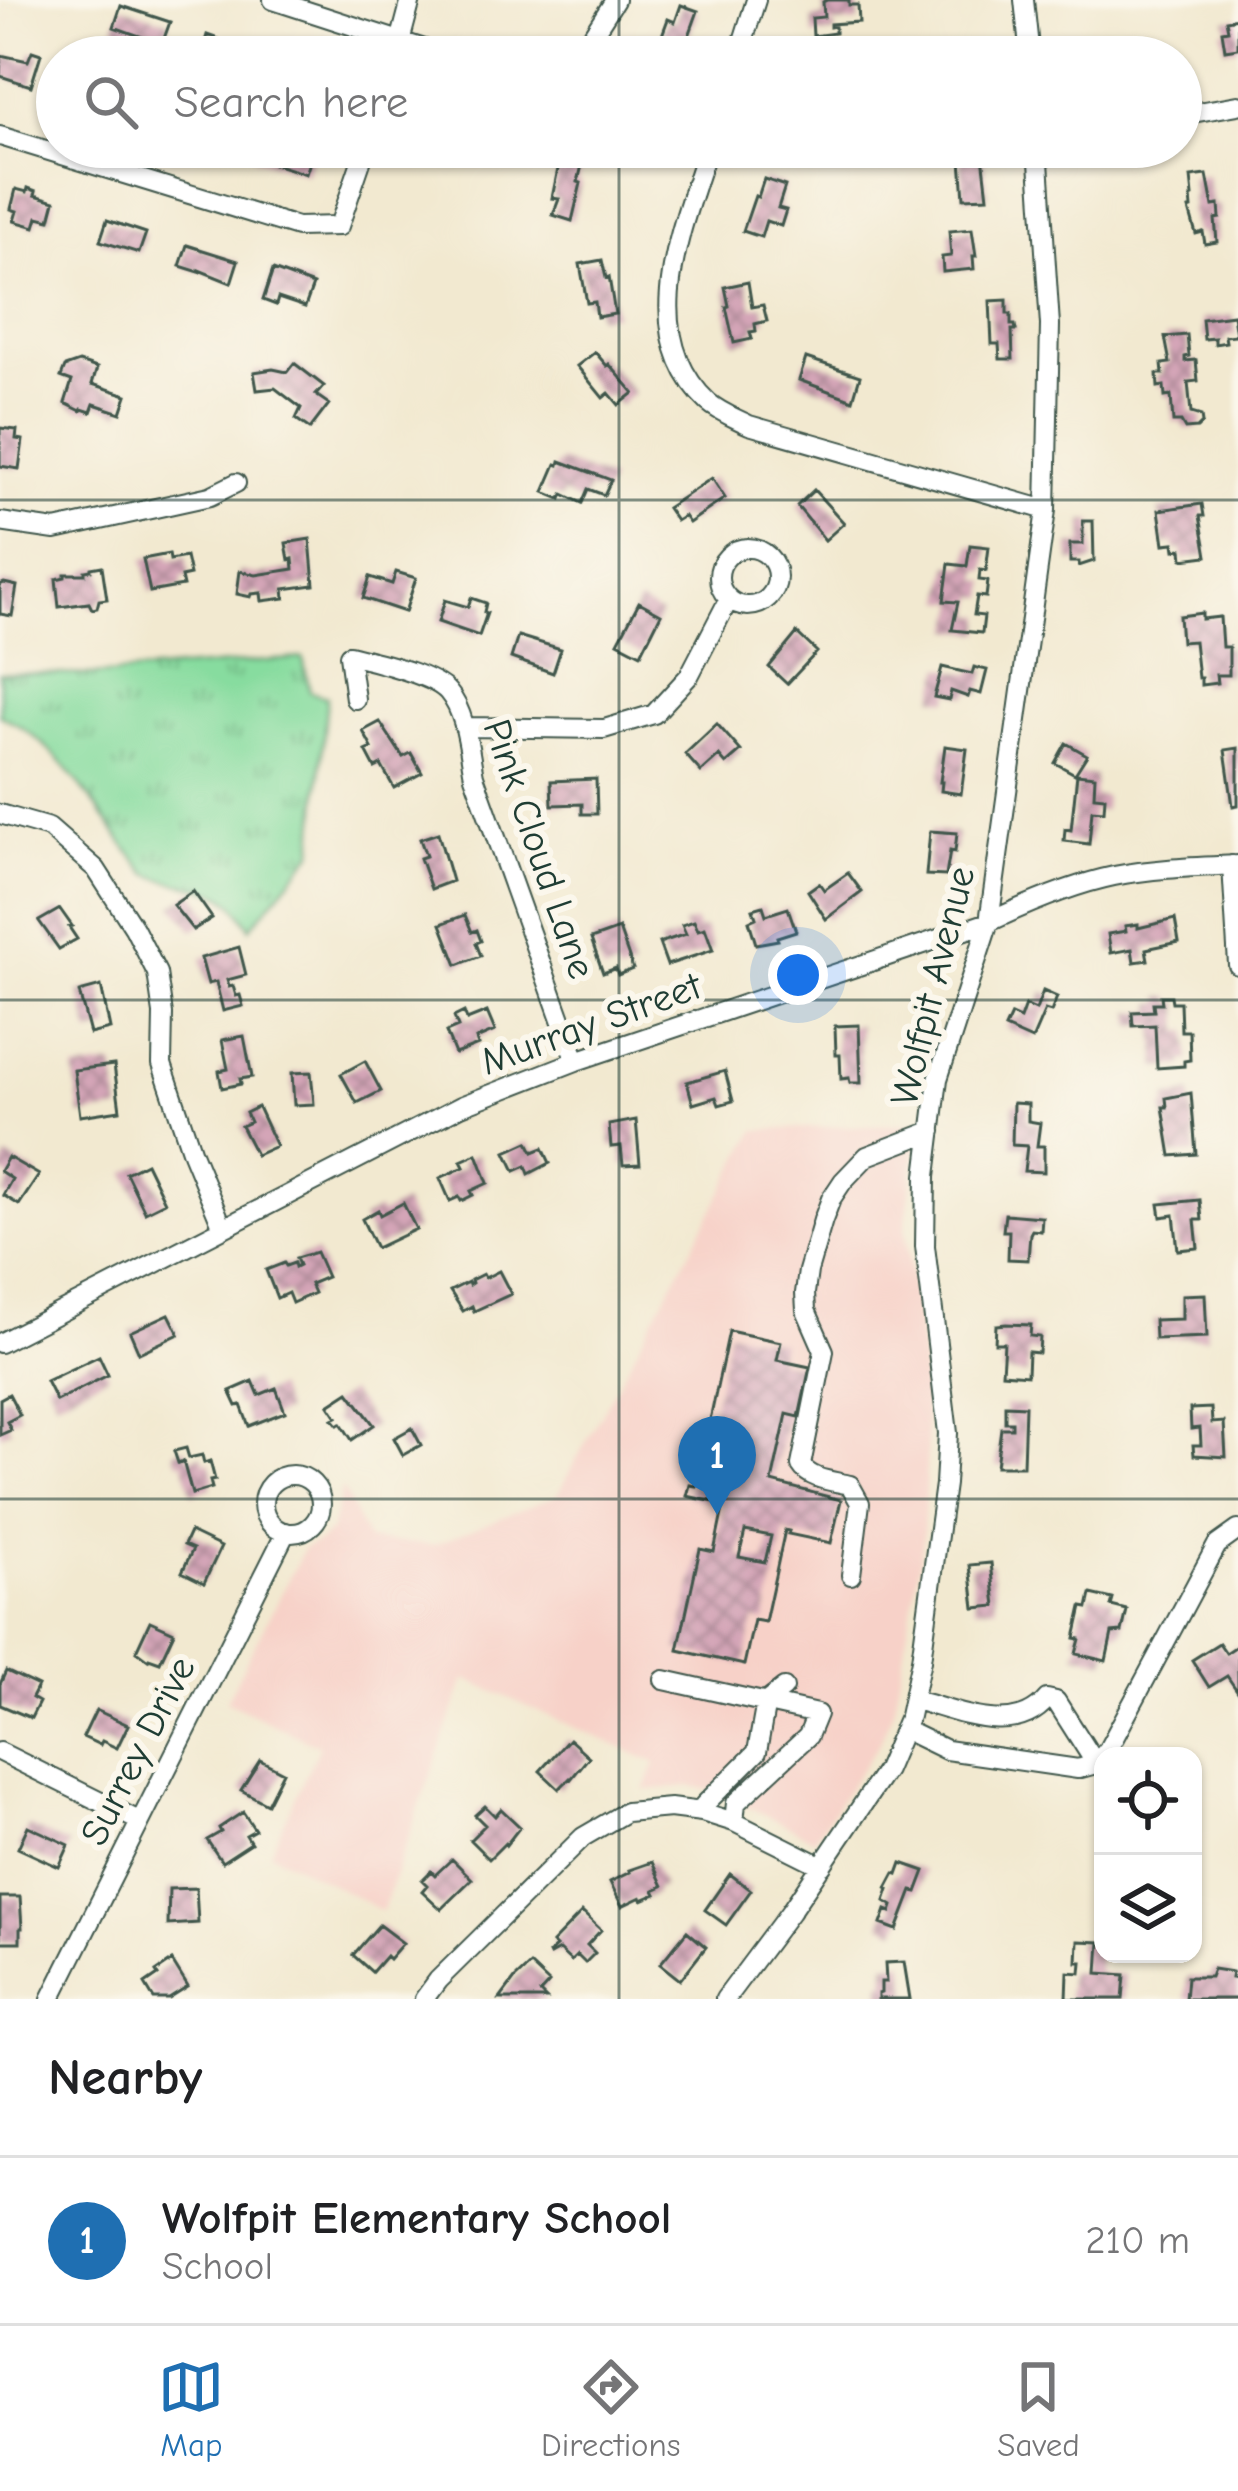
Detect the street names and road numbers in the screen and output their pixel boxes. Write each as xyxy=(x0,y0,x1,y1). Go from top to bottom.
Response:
street label: Pink Cloud Lane xyxy=(474,714,604,984)
street label: Wolfpit Avenue xyxy=(882,862,984,1110)
street label: Murray Street xyxy=(475,963,709,1085)
street label: Surrey Drive xyxy=(71,1649,205,1853)

